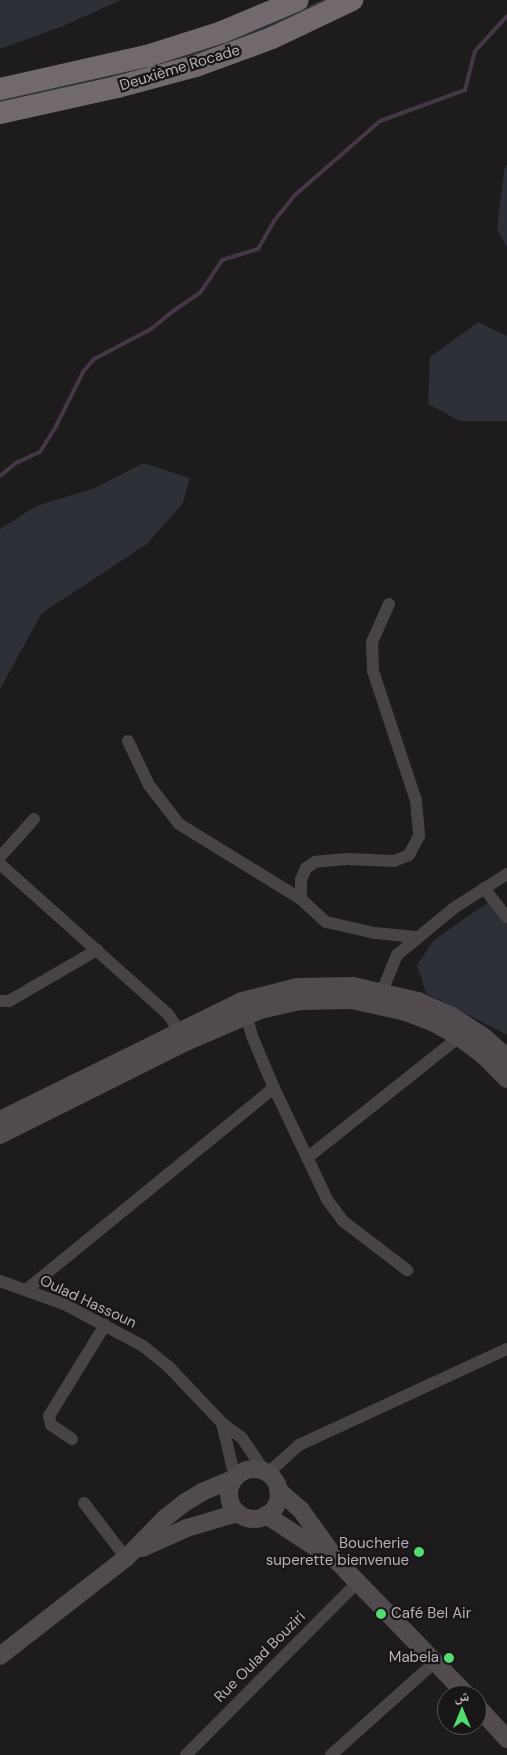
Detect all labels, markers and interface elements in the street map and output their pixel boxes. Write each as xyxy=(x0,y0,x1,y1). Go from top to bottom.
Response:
street label: Deuxième Rocade xyxy=(118,41,242,95)
street label: Oulad Hassoun xyxy=(37,1272,139,1332)
place label: Boucherie superette bienvenue xyxy=(266,1534,409,1569)
marker: Boucherie superette bienvenue xyxy=(413,1546,425,1558)
place label: Café Bel Air xyxy=(391,1605,471,1623)
street label: Rue Oulad Bouziri xyxy=(211,1608,309,1706)
marker: Café Bel Air xyxy=(375,1608,387,1620)
place label: Mabela xyxy=(389,1649,439,1667)
marker: Mabela xyxy=(443,1652,455,1664)
north arrow xyxy=(437,1685,487,1735)
text: ش xyxy=(455,1687,469,1705)

